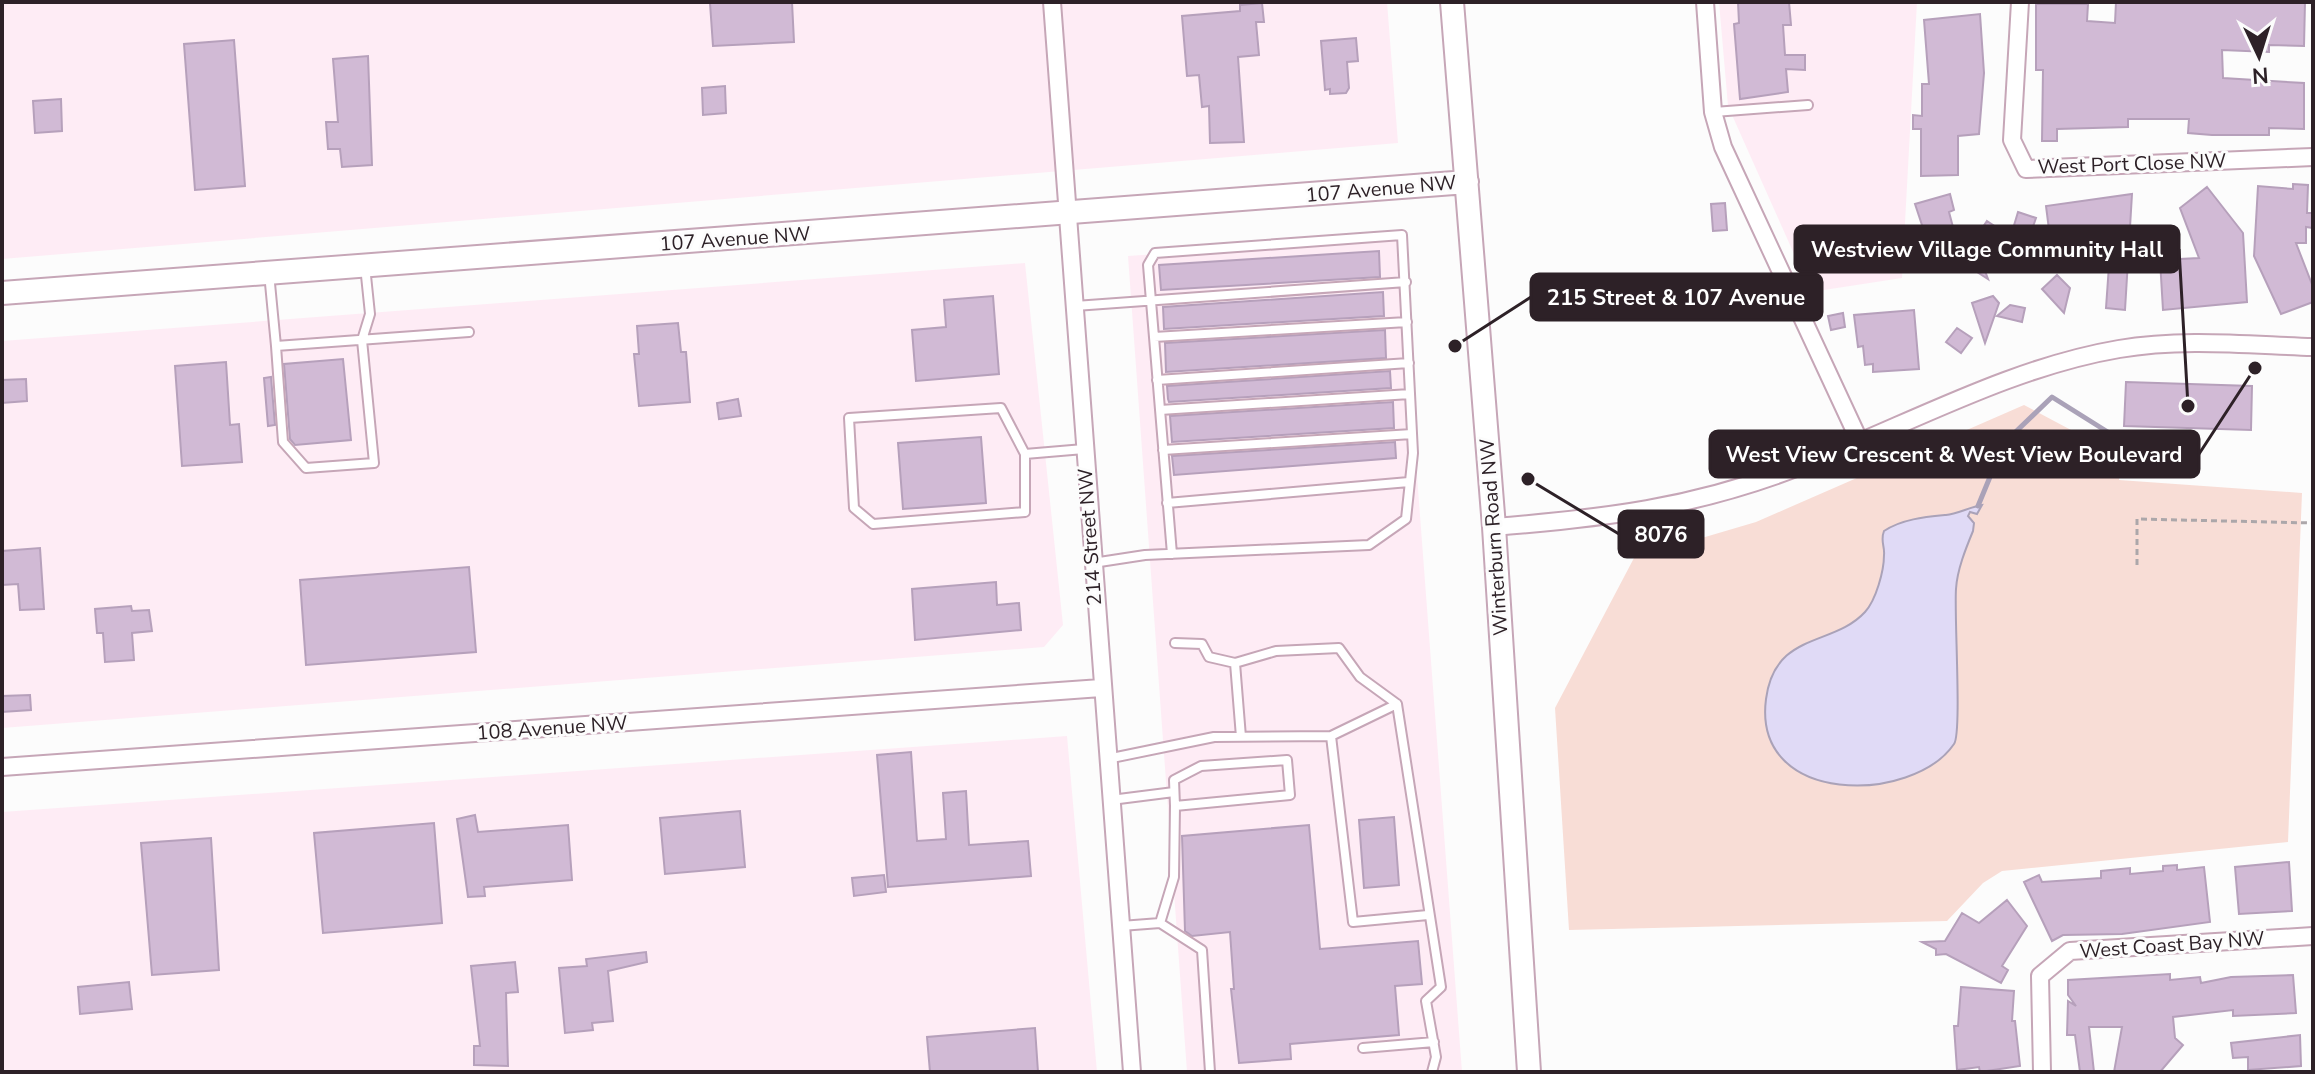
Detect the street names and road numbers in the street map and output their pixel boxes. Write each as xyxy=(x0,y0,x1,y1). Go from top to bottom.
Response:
street label: West Port Close NW xyxy=(2037,147,2227,181)
street label: 107 Avenue NW xyxy=(1305,169,1457,209)
street label: 107 Avenue NW xyxy=(659,220,811,258)
street label: Winterburn Road NW xyxy=(1474,437,1514,637)
street label: 214 Street NW xyxy=(1072,467,1108,607)
street label: 108 Avenue NW xyxy=(476,709,628,747)
street label: West Coast Bay NW xyxy=(2079,925,2265,965)

